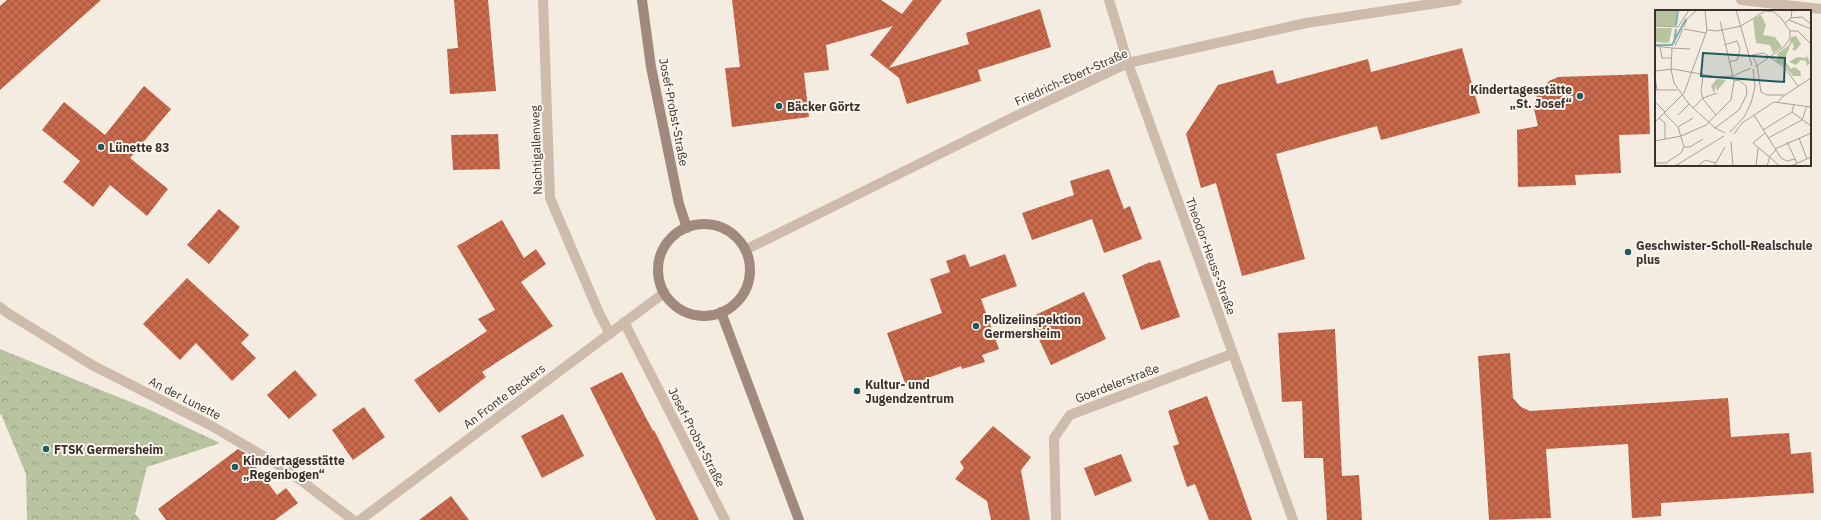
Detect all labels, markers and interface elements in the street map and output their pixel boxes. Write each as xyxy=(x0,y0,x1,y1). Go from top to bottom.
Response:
inset map xyxy=(1655,10,1811,166)
street label: Friedrich-Ebert-Straße xyxy=(1012,45,1130,109)
street label: Josef-Probst-Straße xyxy=(656,57,692,168)
place label: Kindertagesstätte „St. Josef“ xyxy=(1470,82,1572,111)
marker: Kindertagesstätte „St. Josef“ xyxy=(1575,91,1585,101)
place label: Bäcker Görtz xyxy=(787,99,860,114)
marker: Bäcker Görtz xyxy=(774,101,784,111)
street label: Nachtigallenweg xyxy=(527,104,545,195)
place label: Lünette 83 xyxy=(109,140,169,155)
marker: Lünette 83 xyxy=(96,142,106,152)
street label: Theodor-Heuss-Straße xyxy=(1183,195,1239,317)
place label: Geschwister-Scholl-Realschule plus xyxy=(1636,238,1813,267)
marker: Geschwister-Scholl-Realschule plus xyxy=(1623,247,1633,257)
place label: Polizeiinspektion Germersheim xyxy=(984,312,1081,341)
marker: Polizeiinspektion Germersheim xyxy=(971,321,981,331)
street label: An Fronte Beckers xyxy=(460,360,548,432)
street label: Goerdelerstraße xyxy=(1073,360,1162,406)
street label: An der Lunette xyxy=(146,373,224,423)
place label: Kultur- und Jugendzentrum xyxy=(865,377,954,406)
street label: Josef-Probst-Straße xyxy=(665,385,729,490)
marker: Kultur- und Jugendzentrum xyxy=(852,386,862,396)
place label: FTSK Germersheim xyxy=(54,442,163,457)
marker: FTSK Germersheim xyxy=(41,444,51,454)
place label: Kindertagesstätte „Regenbogen“ xyxy=(243,453,345,482)
marker: Kindertagesstätte „Regenbogen“ xyxy=(230,462,240,472)

